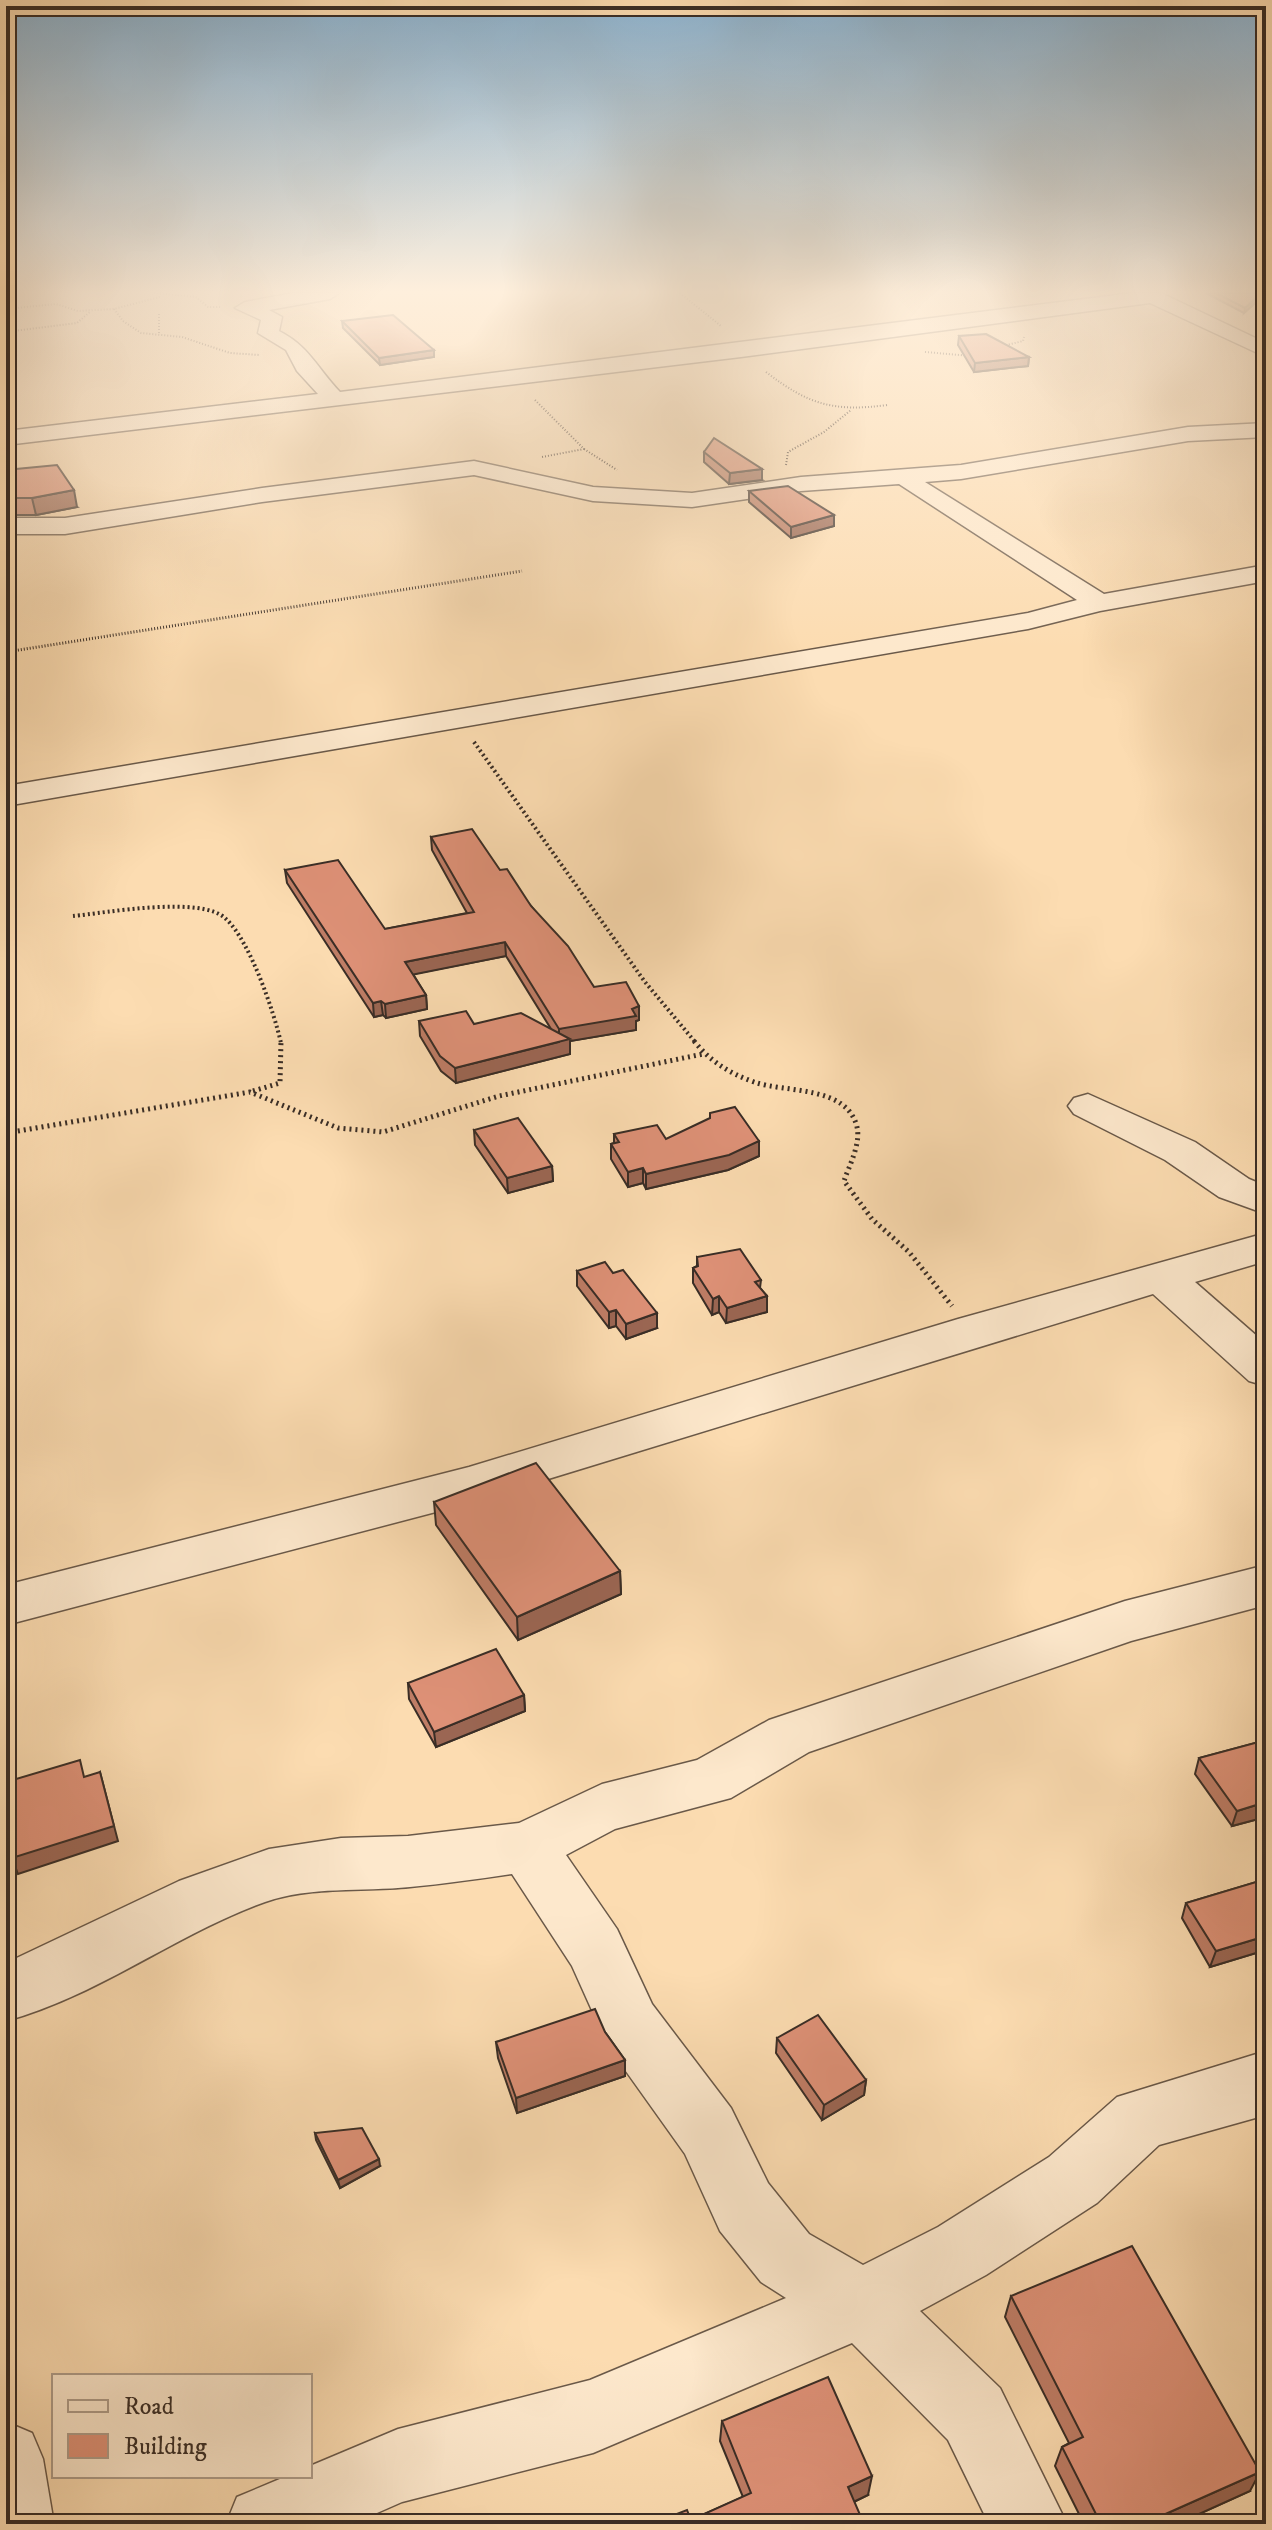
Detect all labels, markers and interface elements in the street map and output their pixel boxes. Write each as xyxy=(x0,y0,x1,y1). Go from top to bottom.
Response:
legend xyxy=(52,2374,312,2478)
text: Road xyxy=(124,2392,174,2422)
text: Building xyxy=(124,2432,207,2462)

